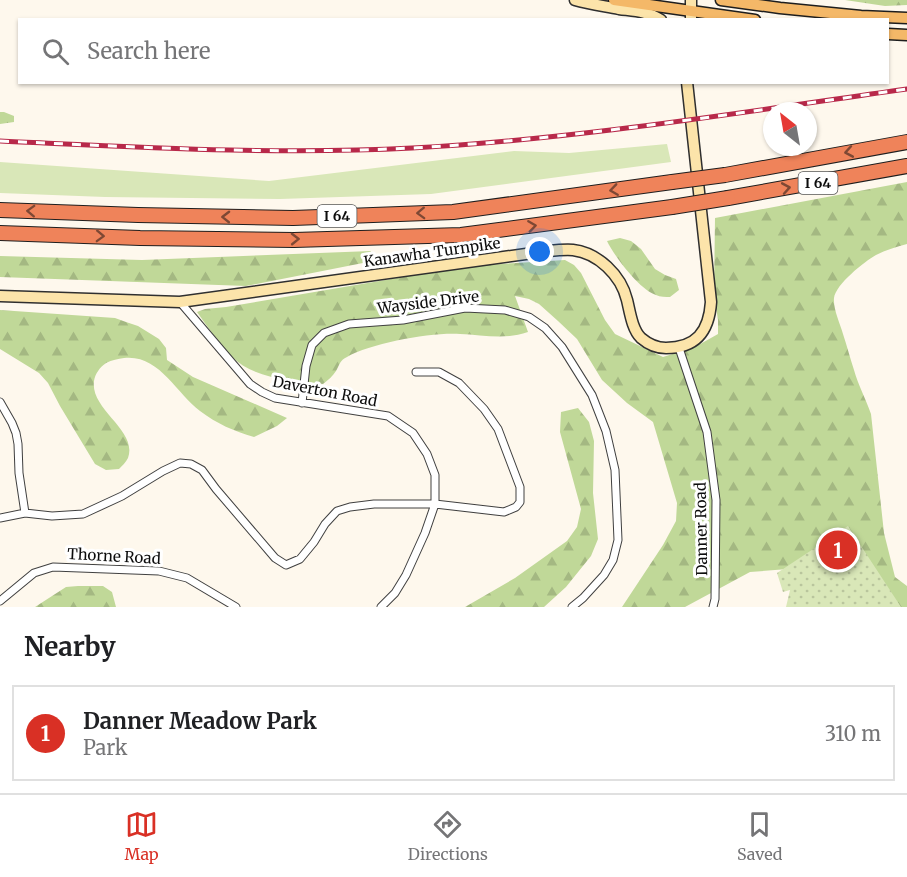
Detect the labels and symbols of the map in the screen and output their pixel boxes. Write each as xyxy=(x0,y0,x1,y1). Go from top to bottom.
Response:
north arrow xyxy=(763,102,817,156)
one-way arrow xyxy=(845,145,855,158)
road number: I 64 xyxy=(798,172,838,194)
one-way arrow xyxy=(781,182,791,195)
one-way arrow xyxy=(609,183,619,195)
one-way arrow xyxy=(26,205,35,217)
road number: I 64 xyxy=(318,205,356,227)
one-way arrow xyxy=(416,207,425,220)
one-way arrow xyxy=(221,210,230,223)
one-way arrow xyxy=(527,220,536,232)
one-way arrow xyxy=(96,230,105,243)
one-way arrow xyxy=(291,233,300,246)
street label: Kanawha Turnpike xyxy=(362,233,502,271)
your location xyxy=(525,237,554,266)
street label: Wayside Drive xyxy=(375,286,480,318)
street label: Daverton Road xyxy=(271,372,379,410)
street label: Danner Road xyxy=(691,482,711,576)
pin: 1 xyxy=(818,528,858,572)
street label: Thorne Road xyxy=(67,544,161,568)

